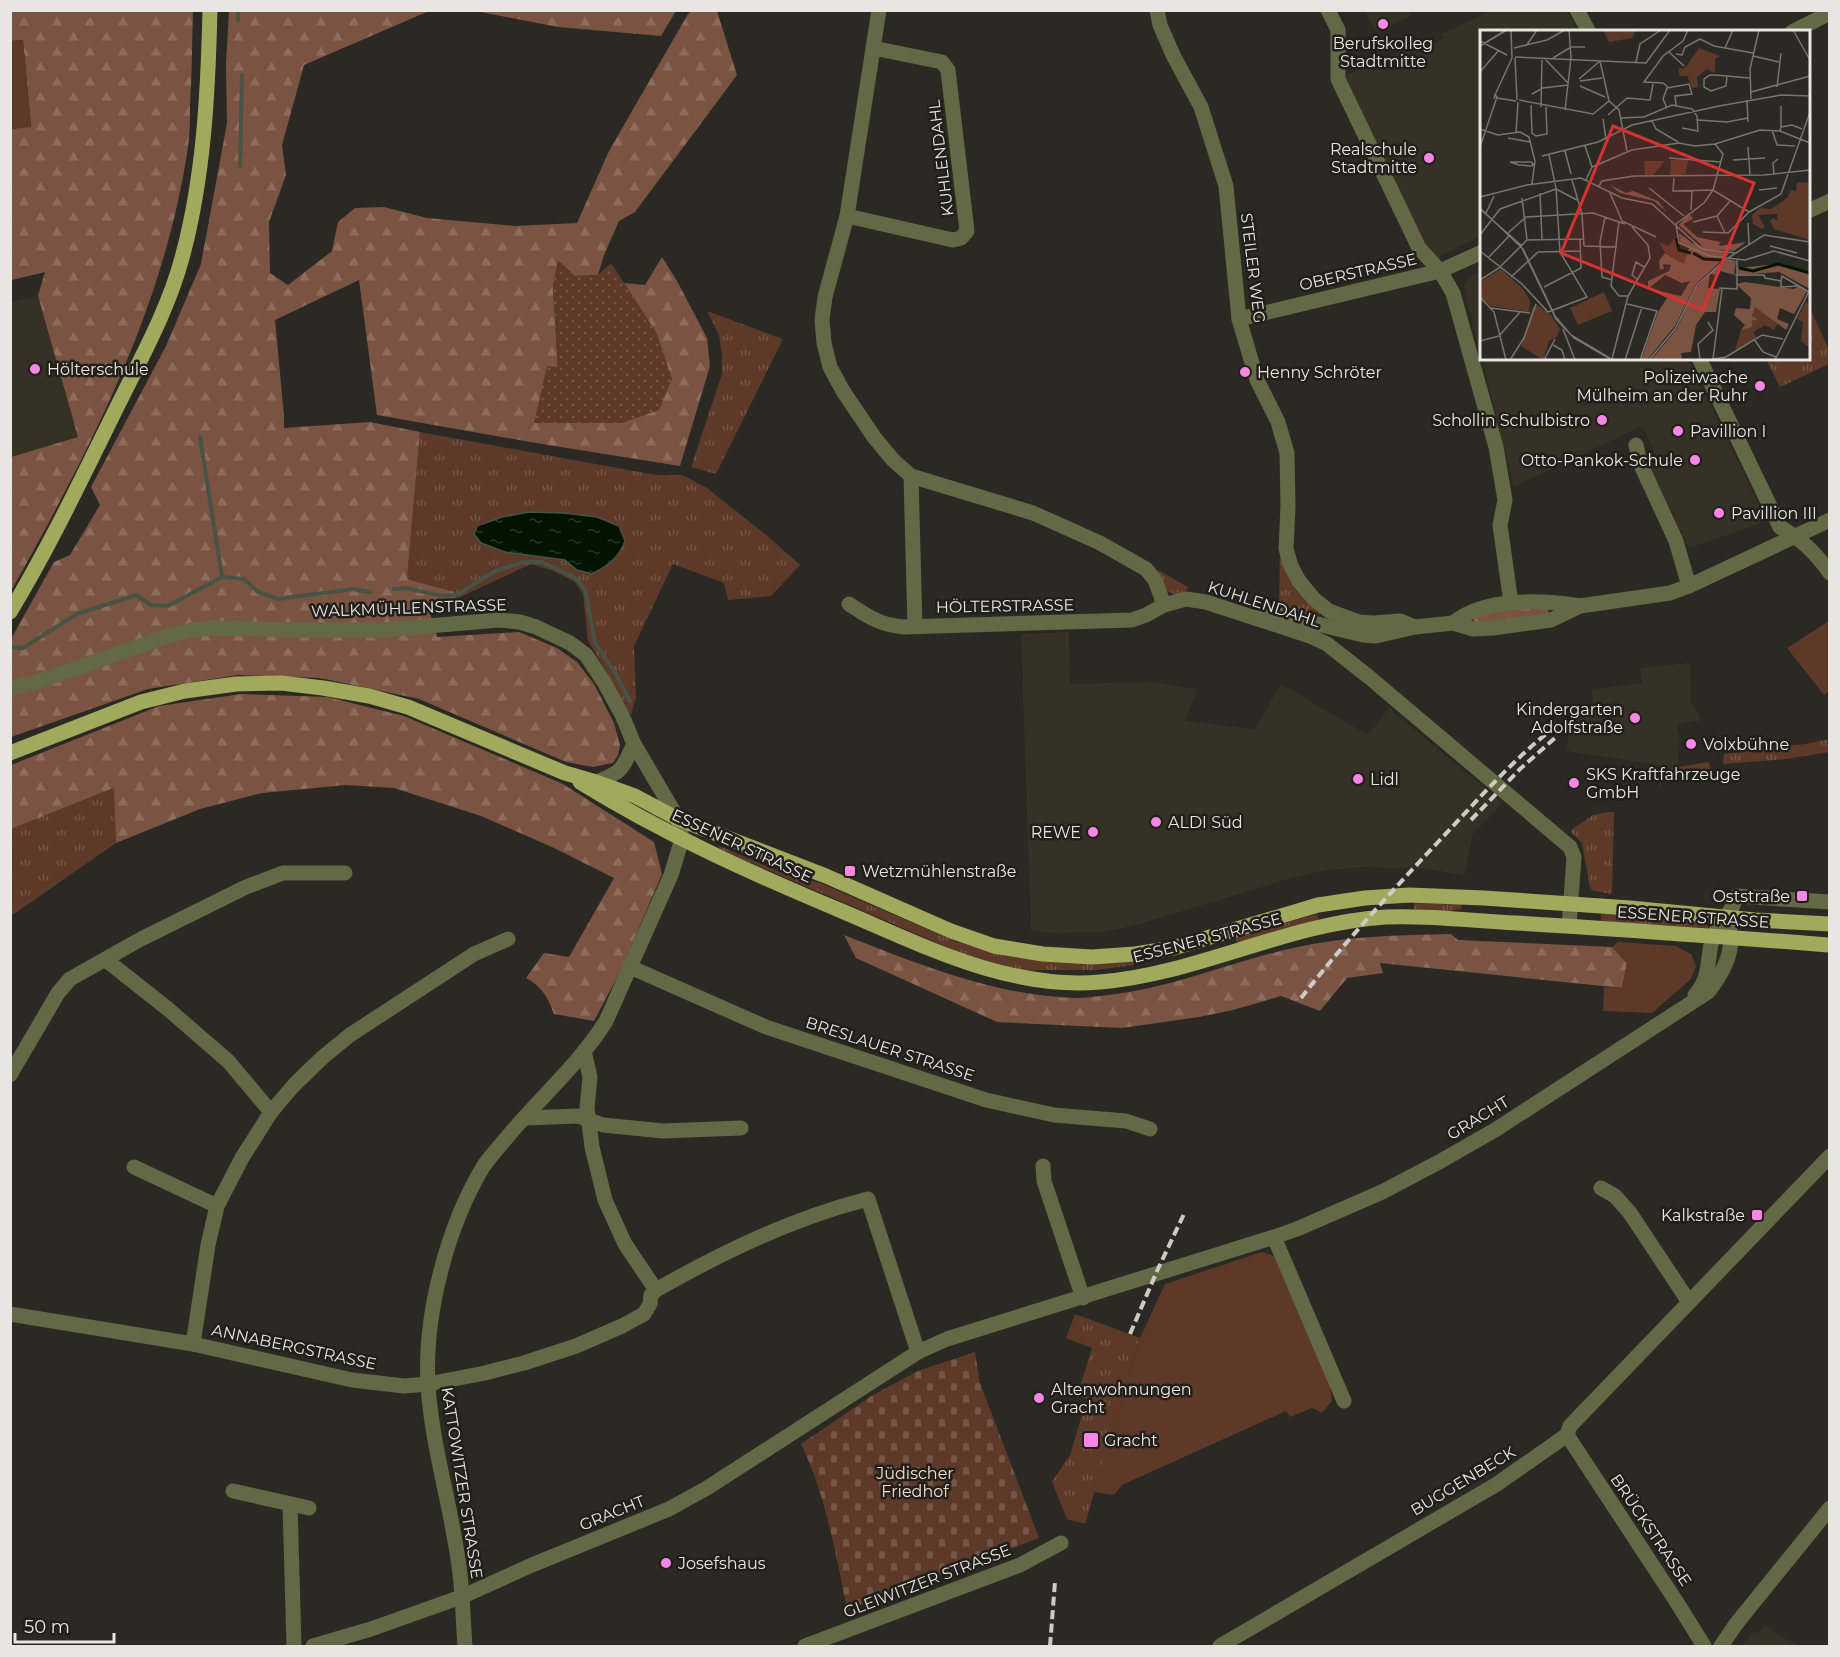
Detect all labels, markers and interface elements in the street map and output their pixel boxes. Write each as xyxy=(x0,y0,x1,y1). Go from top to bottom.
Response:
marker: Berufskolleg Stadtmitte xyxy=(1376,17,1390,31)
inset map xyxy=(1480,30,1810,360)
place label: Berufskolleg Stadtmitte xyxy=(1333,34,1433,71)
street label: KUHLENDAHL xyxy=(924,98,958,217)
place label: Realschule Stadtmitte xyxy=(1330,140,1417,177)
marker: Realschule Stadtmitte xyxy=(1422,151,1436,165)
street label: STEILER WEG xyxy=(1237,212,1269,324)
street label: OBERSTRASSE xyxy=(1297,249,1419,295)
place label: Hölterschule xyxy=(47,360,149,379)
marker: Hölterschule xyxy=(28,362,42,376)
place label: Henny Schröter xyxy=(1257,363,1382,382)
marker: Henny Schröter xyxy=(1238,365,1252,379)
place label: Polizeiwache Mülheim an der Ruhr xyxy=(1577,368,1748,405)
marker: Polizeiwache Mülheim an der Ruhr xyxy=(1753,379,1767,393)
place label: Schollin Schulbistro xyxy=(1432,411,1590,430)
marker: Schollin Schulbistro xyxy=(1595,413,1609,427)
place label: Pavillion I xyxy=(1690,422,1766,441)
marker: Pavillion I xyxy=(1671,424,1685,438)
place label: Otto-Pankok-Schule xyxy=(1521,451,1683,470)
marker: Otto-Pankok-Schule xyxy=(1688,453,1702,467)
place label: Pavillion III xyxy=(1731,504,1817,523)
marker: Pavillion III xyxy=(1712,506,1726,520)
street label: KUHLENDAHL xyxy=(1205,577,1323,631)
street label: WALKMÜHLENSTRASSE xyxy=(311,594,507,621)
street label: HÖLTERSTRASSE xyxy=(936,594,1074,617)
place label: Kindergarten Adolfstraße xyxy=(1516,700,1623,737)
marker: Kindergarten Adolfstraße xyxy=(1628,711,1642,725)
place label: Volxbühne xyxy=(1703,735,1789,754)
marker: Volxbühne xyxy=(1684,737,1698,751)
place label: SKS Kraftfahrzeuge GmbH xyxy=(1586,765,1740,802)
place label: Lidl xyxy=(1370,770,1399,789)
marker: Lidl xyxy=(1351,772,1365,786)
marker: SKS Kraftfahrzeuge GmbH xyxy=(1567,776,1581,790)
street label: ESSENER STRASSE xyxy=(669,805,815,887)
place label: ALDI Süd xyxy=(1168,813,1243,832)
marker: ALDI Süd xyxy=(1149,815,1163,829)
place label: REWE xyxy=(1031,823,1081,842)
marker: REWE xyxy=(1086,825,1100,839)
place label: Wetzmühlenstraße xyxy=(862,862,1016,881)
marker: Wetzmühlenstraße xyxy=(843,864,857,878)
place label: Oststraße xyxy=(1712,887,1790,906)
marker: Oststraße xyxy=(1795,889,1809,903)
street label: ESSENER STRASSE xyxy=(1616,902,1770,932)
street label: ESSENER STRASSE xyxy=(1131,909,1283,967)
street label: BRESLAUER STRASSE xyxy=(803,1013,977,1085)
street label: GRACHT xyxy=(1444,1092,1513,1144)
place label: Kalkstraße xyxy=(1661,1206,1745,1225)
marker: Kalkstraße xyxy=(1750,1208,1764,1222)
street label: ANNABERGSTRASSE xyxy=(210,1320,378,1374)
place label: Altenwohnungen Gracht xyxy=(1051,1380,1192,1417)
street label: KATTOWITZER STRASSE xyxy=(437,1386,487,1580)
marker: Altenwohnungen Gracht xyxy=(1032,1391,1046,1405)
marker: Gracht xyxy=(1082,1431,1100,1449)
place label: Gracht xyxy=(1104,1431,1158,1450)
street label: BUGGENBECK xyxy=(1407,1442,1519,1520)
park label: Jüdischer Friedhof xyxy=(875,1464,954,1501)
street label: BRÜCKSTRASSE xyxy=(1606,1470,1696,1590)
street label: GRACHT xyxy=(577,1491,648,1535)
street label: GLEIWITZER STRASSE xyxy=(841,1540,1013,1622)
place label: Josefshaus xyxy=(677,1554,766,1573)
marker: Josefshaus xyxy=(659,1556,673,1570)
scale bar xyxy=(15,1606,114,1644)
text: 50 m xyxy=(24,1616,70,1638)

